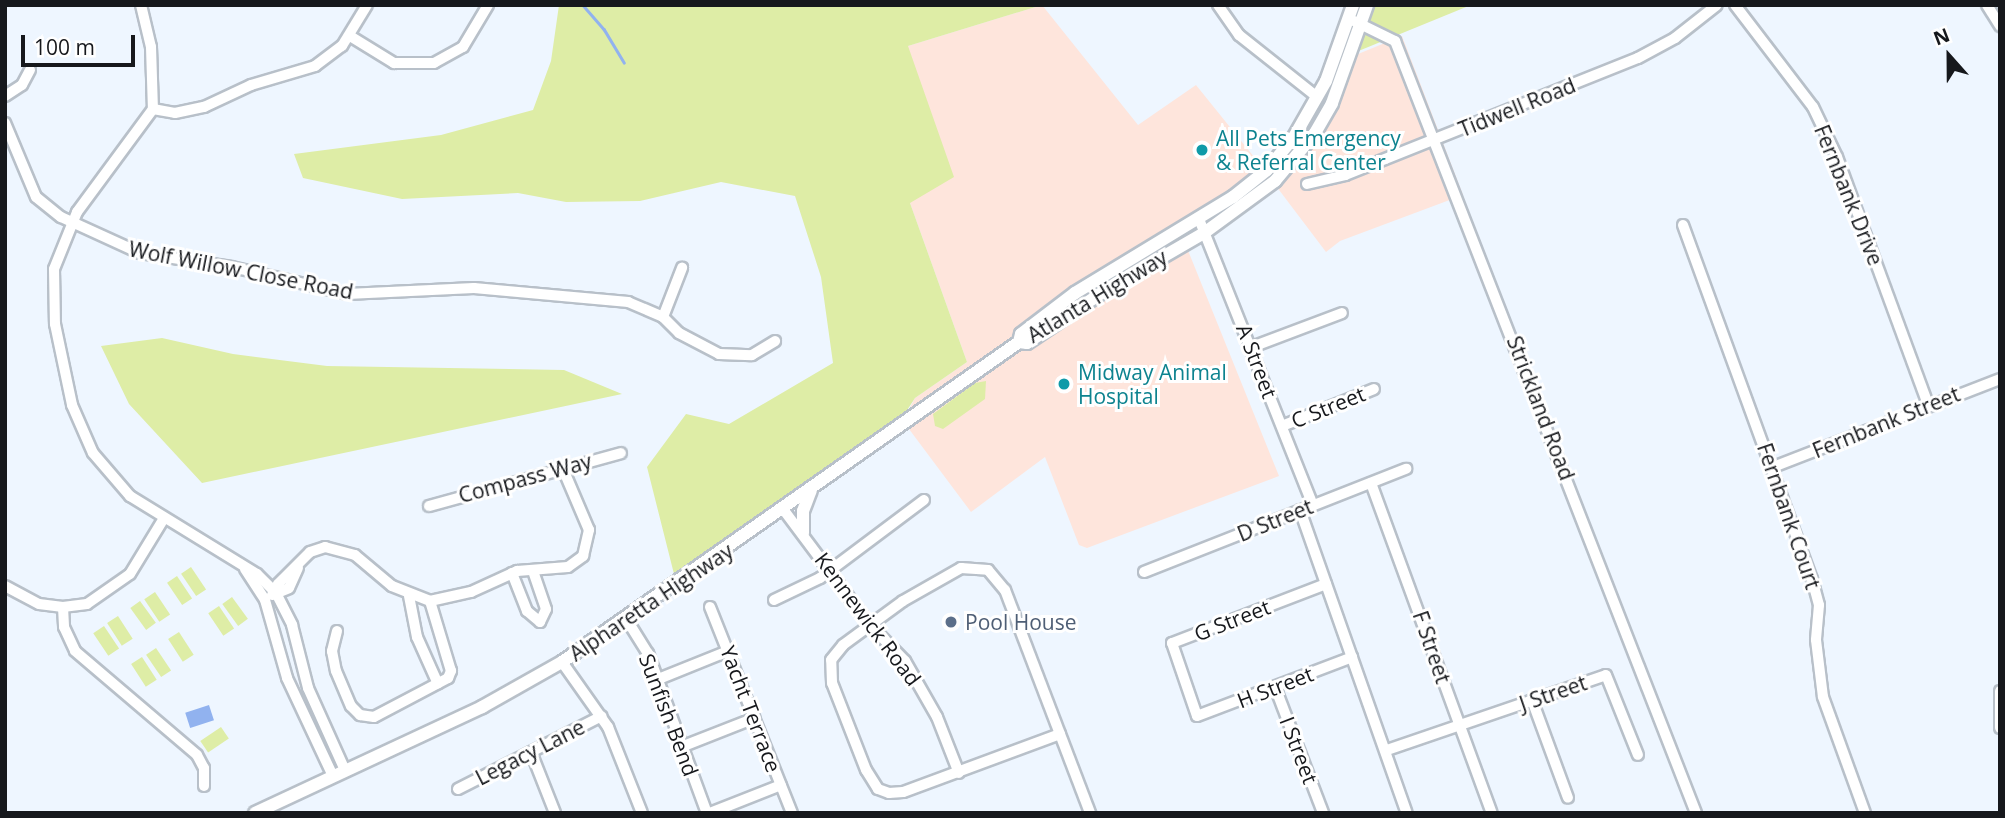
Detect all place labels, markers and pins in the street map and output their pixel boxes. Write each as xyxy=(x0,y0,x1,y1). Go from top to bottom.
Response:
place label: All Pets Emergency & Referral Center xyxy=(1216,125,1401,175)
marker: All Pets Emergency & Referral Center xyxy=(1194,142,1210,158)
place label: Midway Animal Hospital xyxy=(1078,359,1227,409)
marker: Midway Animal Hospital xyxy=(1056,376,1072,392)
place label: Pool House xyxy=(965,609,1076,635)
marker: Pool House xyxy=(943,614,959,630)

